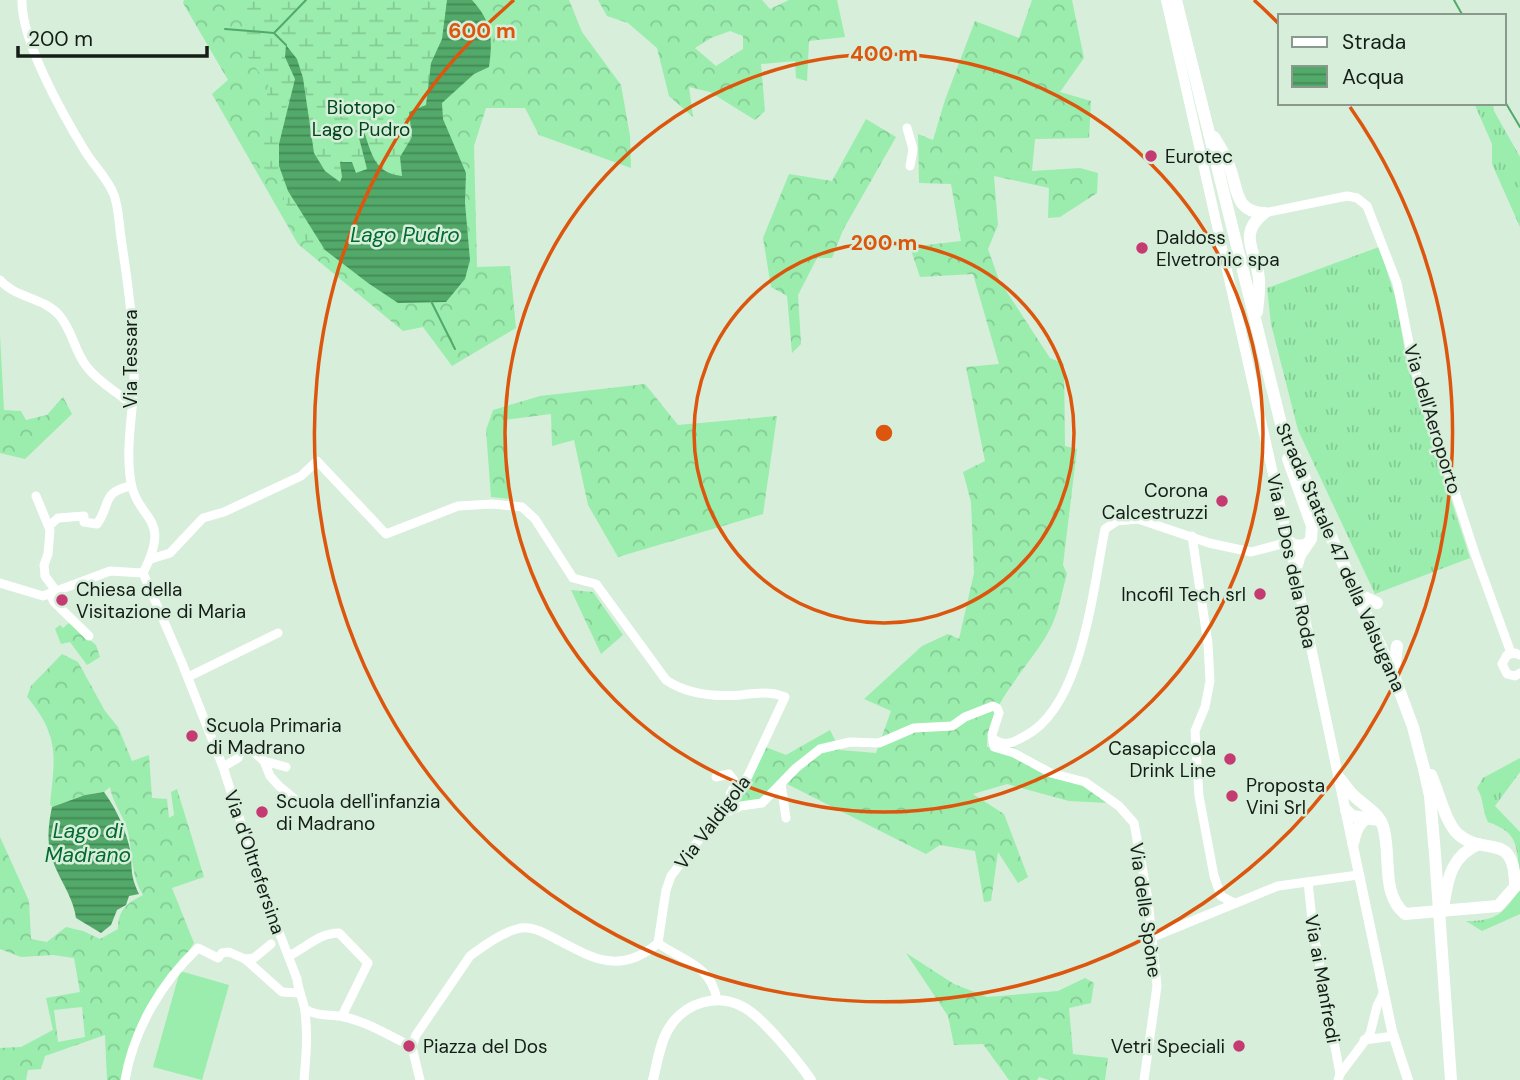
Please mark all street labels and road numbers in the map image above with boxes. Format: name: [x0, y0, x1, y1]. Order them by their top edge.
street label: Via Tessara: [118, 309, 143, 409]
street label: Via dell'Aeroporto: [1398, 341, 1467, 497]
street label: Strada Statale 47 della Valsugana: [1270, 419, 1411, 696]
street label: Via al Dos dela Roda: [1261, 472, 1322, 651]
street label: Via Valdigola: [669, 770, 756, 874]
street label: Via d'Oltrefersina: [218, 787, 291, 937]
street label: Via delle Spòne: [1124, 841, 1167, 979]
street label: Via ai Manfredi: [1299, 913, 1346, 1045]

